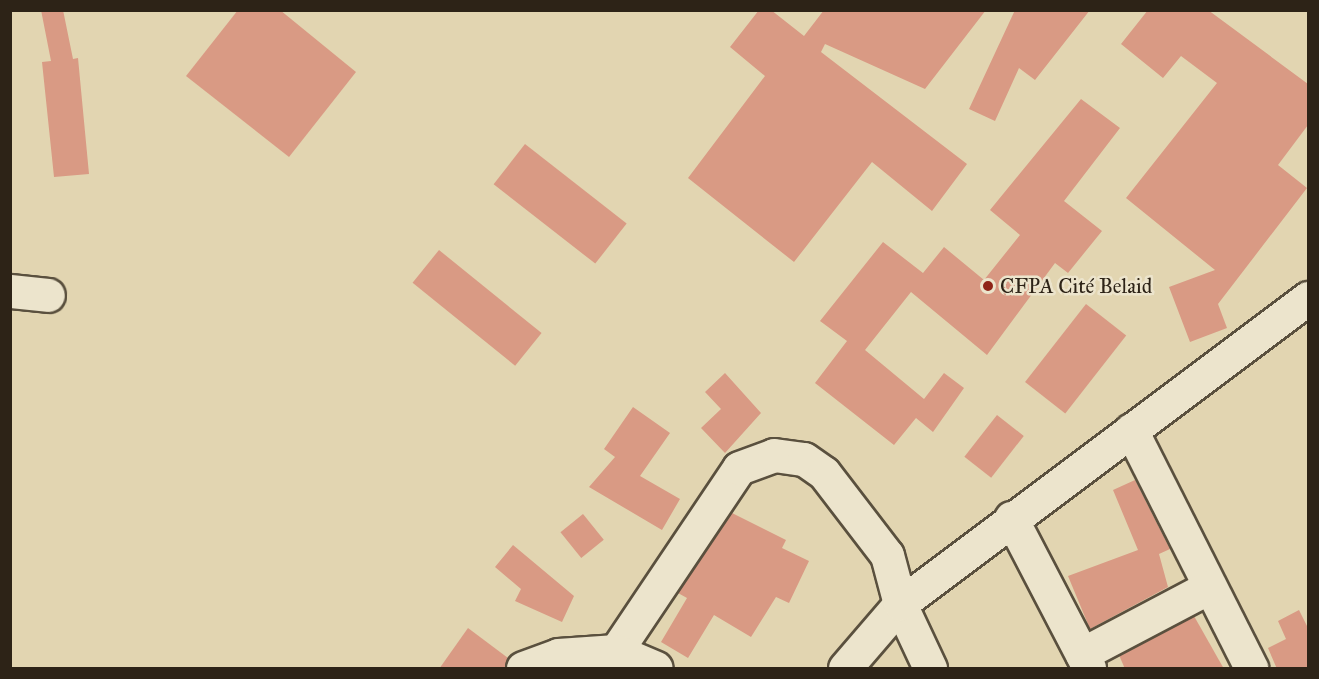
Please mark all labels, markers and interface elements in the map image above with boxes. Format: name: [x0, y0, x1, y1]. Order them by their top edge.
place label: CFPA Cité Belaid: [1000, 273, 1152, 299]
marker: CFPA Cité Belaid: [981, 279, 995, 293]

